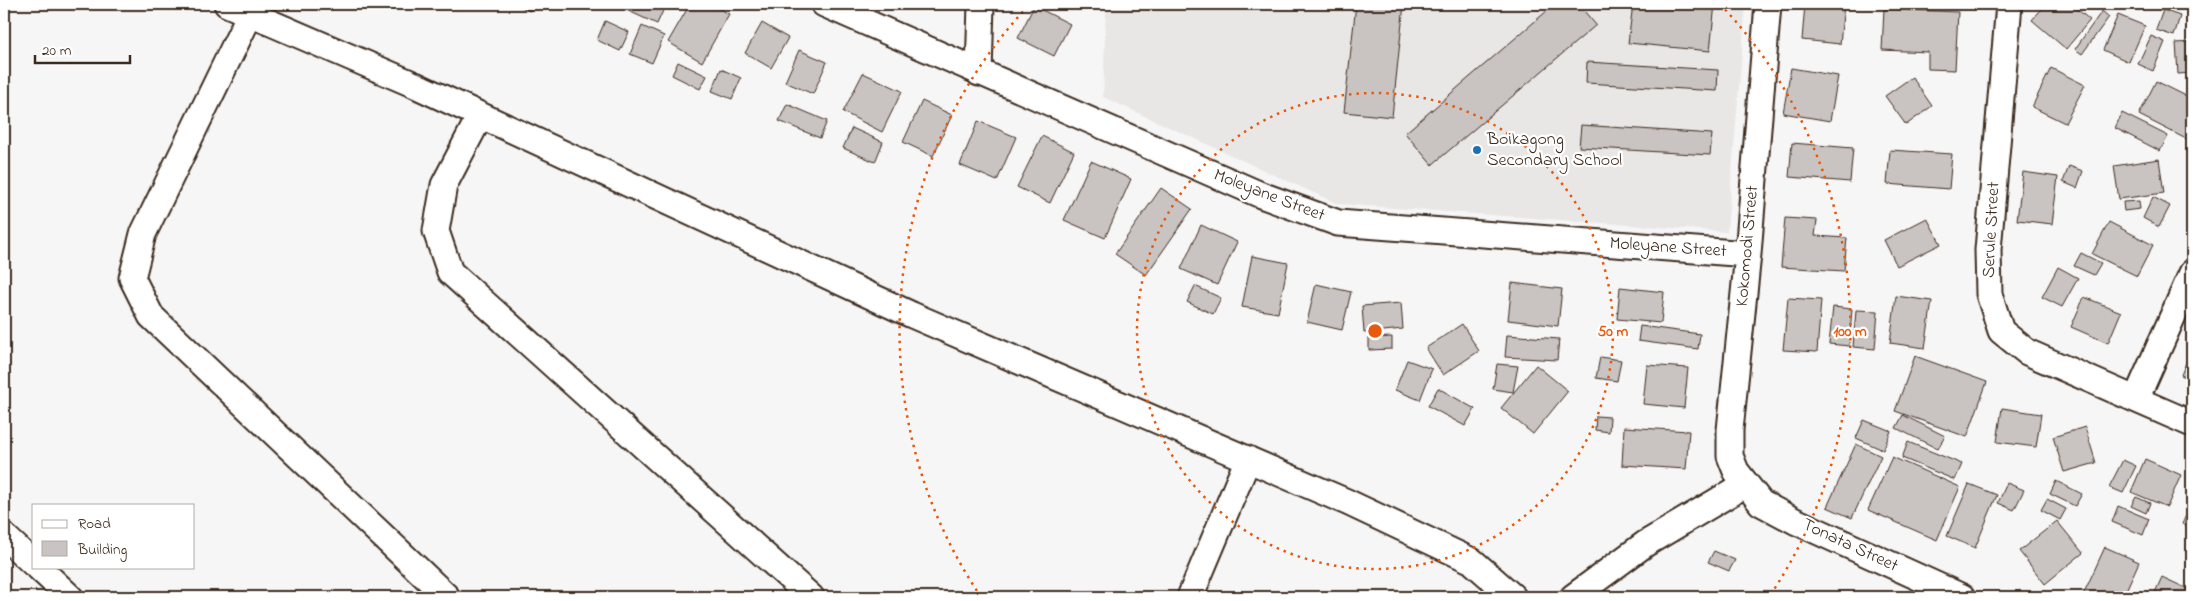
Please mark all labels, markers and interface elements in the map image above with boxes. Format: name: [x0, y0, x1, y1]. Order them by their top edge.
scale bar: [35, 32, 130, 64]
text: 20 m: [42, 40, 72, 62]
place label: Boikagong Secondary School: [1486, 127, 1622, 174]
marker: Boikagong Secondary School: [1471, 144, 1483, 156]
street label: Moleyane Street: [1210, 163, 1328, 229]
street label: Serule Street: [1976, 181, 2008, 279]
street label: Kokomodi Street: [1730, 184, 1766, 308]
street label: Moleyane Street: [1609, 231, 1727, 265]
text: 50 m: [1598, 321, 1629, 343]
text: 100 m: [1833, 321, 1867, 343]
centre of rings: [1366, 322, 1384, 340]
legend: [32, 504, 195, 568]
street label: Tonata Street: [1798, 512, 1902, 580]
text: Road: [78, 513, 111, 535]
text: Building: [77, 539, 127, 562]

